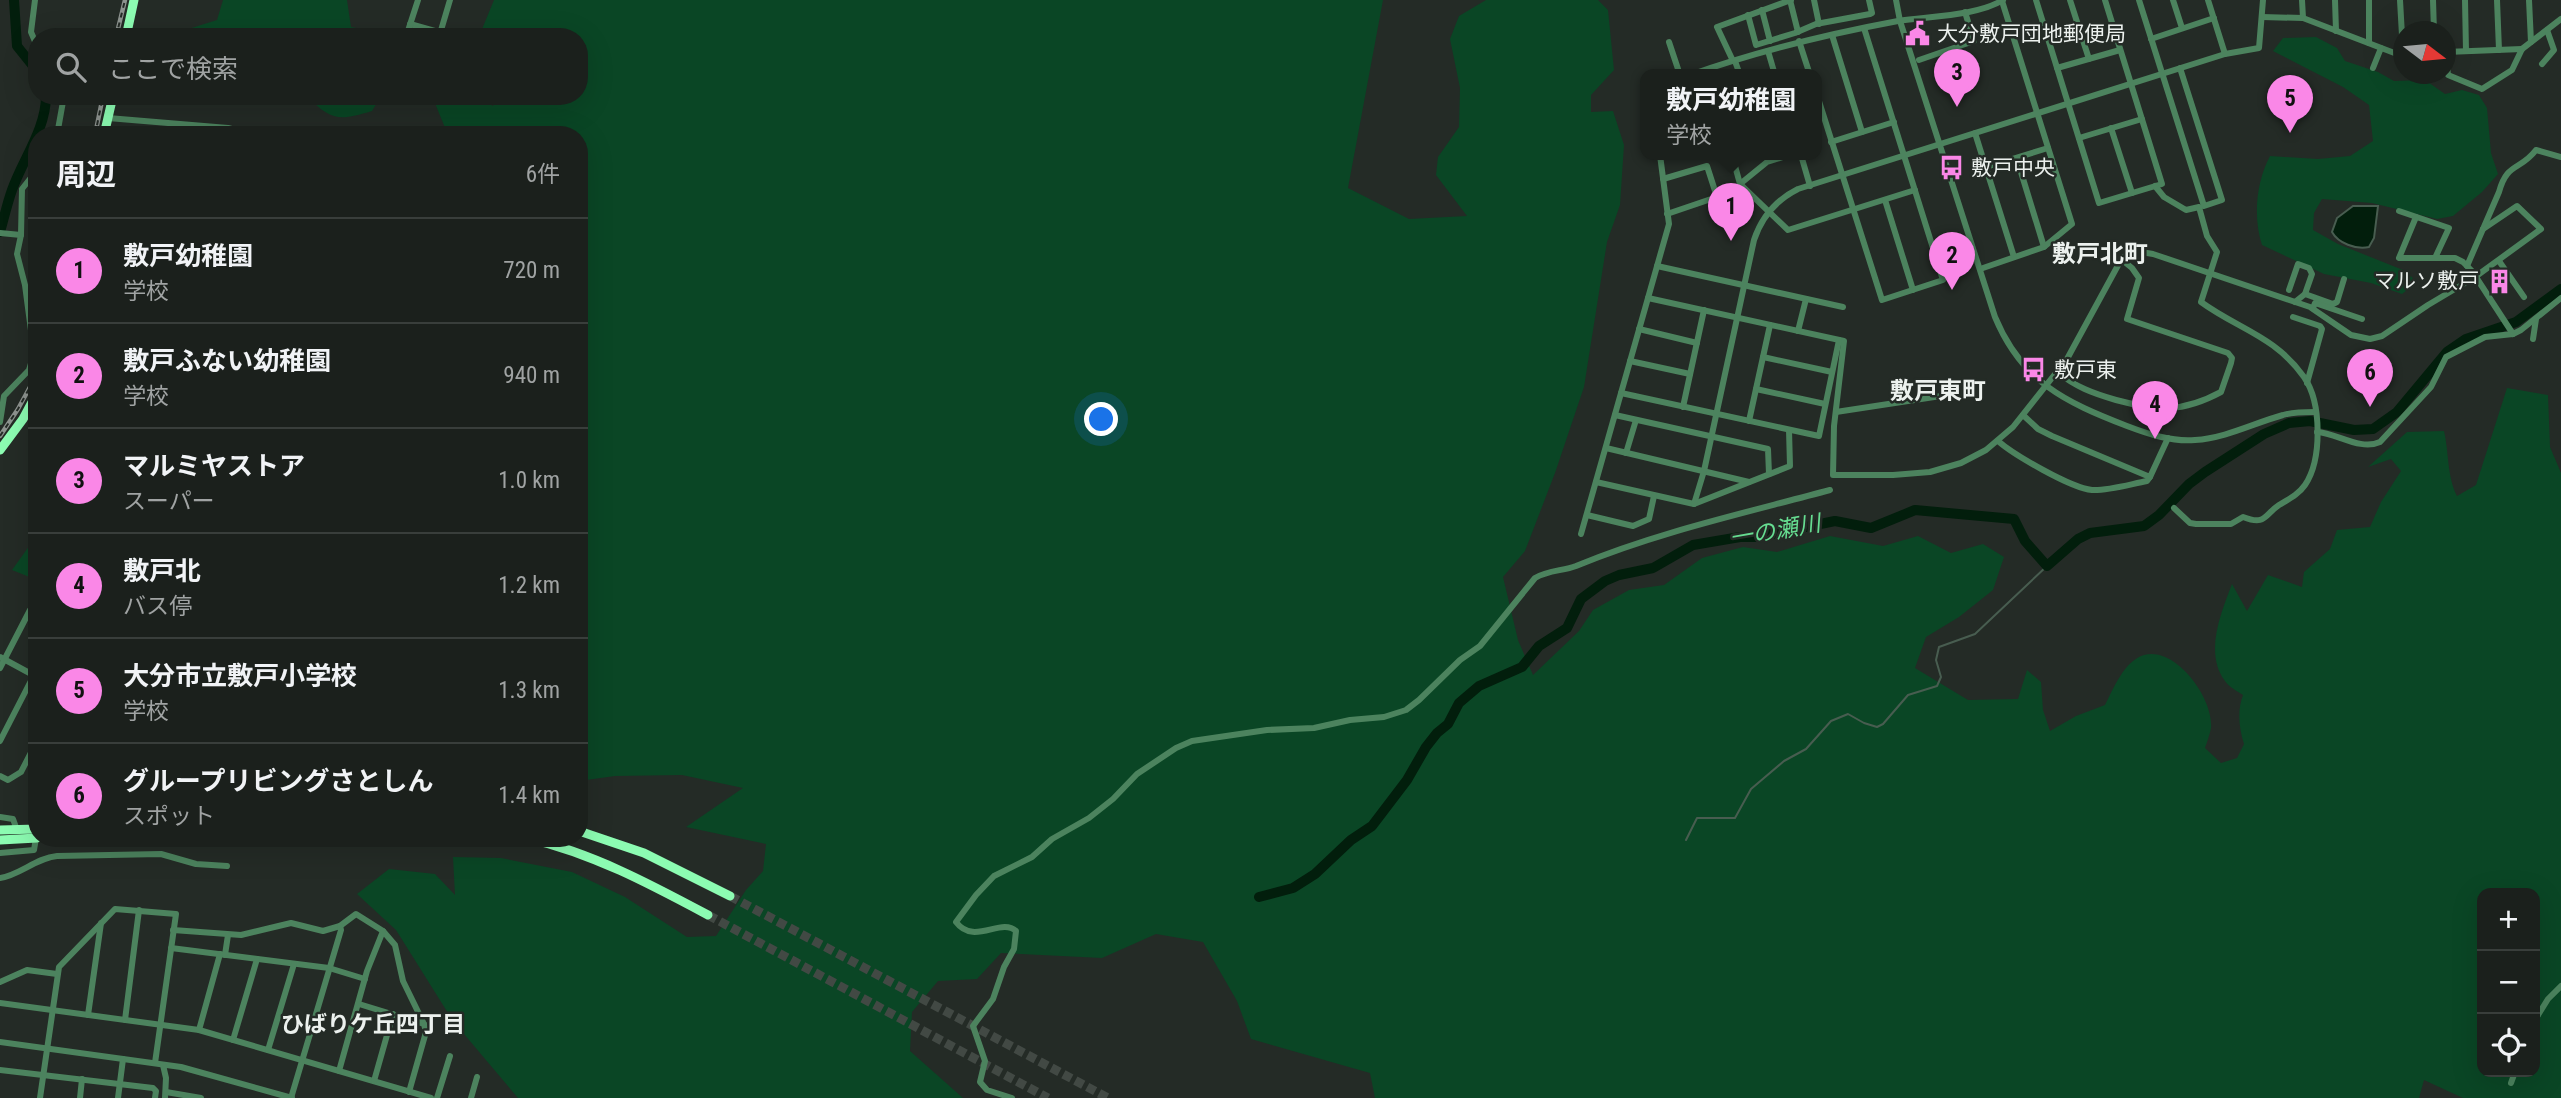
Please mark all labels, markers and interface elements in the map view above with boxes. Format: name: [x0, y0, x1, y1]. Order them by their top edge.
public building icon: 大分敷戸団地郵便局: [1903, 20, 1931, 48]
north arrow: [2393, 21, 2456, 84]
place label: 大分敷戸団地郵便局: [1937, 22, 2126, 46]
search box: [28, 28, 588, 105]
icon: search: [52, 48, 90, 86]
pin: 3: [1934, 49, 1980, 107]
text: ここで検索: [108, 54, 238, 84]
popup: [1640, 69, 1822, 160]
pin: 5: [2267, 75, 2313, 133]
text: 敷戸幼稚園: [1666, 85, 1796, 115]
text: 学校: [1666, 122, 1712, 149]
bus stop icon: 敷戸中央: [1937, 154, 1965, 182]
place label: 敷戸中央: [1971, 156, 2055, 180]
text: 周辺: [56, 157, 116, 192]
text: 6件: [526, 161, 560, 188]
pin: 1: [1708, 183, 1754, 241]
pin: 2: [1929, 232, 1975, 290]
district label: 敷戸北町: [2052, 240, 2148, 268]
text: 敷戸幼稚園: [123, 241, 253, 271]
text: 1: [73, 257, 85, 284]
text: 720 m: [503, 257, 560, 284]
building icon: マルソ敷戸: [2485, 267, 2513, 295]
place label: マルソ敷戸: [2374, 269, 2479, 293]
text: 学校: [123, 278, 169, 305]
text: 敷戸ふない幼稚園: [123, 346, 331, 376]
pin: 6: [2347, 349, 2393, 407]
bus stop icon: 敷戸東: [2020, 356, 2048, 384]
place label: 敷戸東: [2054, 358, 2117, 382]
text: 2: [73, 362, 85, 389]
text: 940 m: [503, 362, 560, 389]
district label: 敷戸東町: [1890, 377, 1986, 405]
pin: 4: [2132, 381, 2178, 439]
text: 学校: [123, 383, 169, 410]
your location: [1084, 402, 1118, 436]
text: マルミヤストア: [123, 451, 305, 481]
text: 3: [73, 467, 85, 494]
text: 1.0 km: [498, 467, 560, 494]
text: スーパー: [123, 488, 215, 515]
water label: 一の瀬川: [1727, 509, 1826, 552]
text: 敷戸北: [123, 556, 201, 586]
text: 4: [73, 572, 85, 599]
text: 1.2 km: [498, 572, 560, 599]
text: バス停: [123, 593, 192, 620]
text: 大分市立敷戸小学校: [123, 661, 357, 691]
text: 5: [73, 677, 85, 704]
text: 1.3 km: [498, 677, 560, 704]
text: 学校: [123, 698, 169, 725]
text: グループリビングさとしん: [123, 766, 433, 796]
text: 6: [73, 782, 85, 809]
text: 1.4 km: [498, 782, 560, 809]
text: スポット: [123, 803, 215, 830]
map controls: [2477, 888, 2540, 1077]
button: +: [2477, 888, 2540, 951]
button: −: [2477, 951, 2540, 1014]
district label: ひばりケ丘四丁目: [281, 1011, 465, 1038]
button: locate: [2477, 1014, 2540, 1077]

